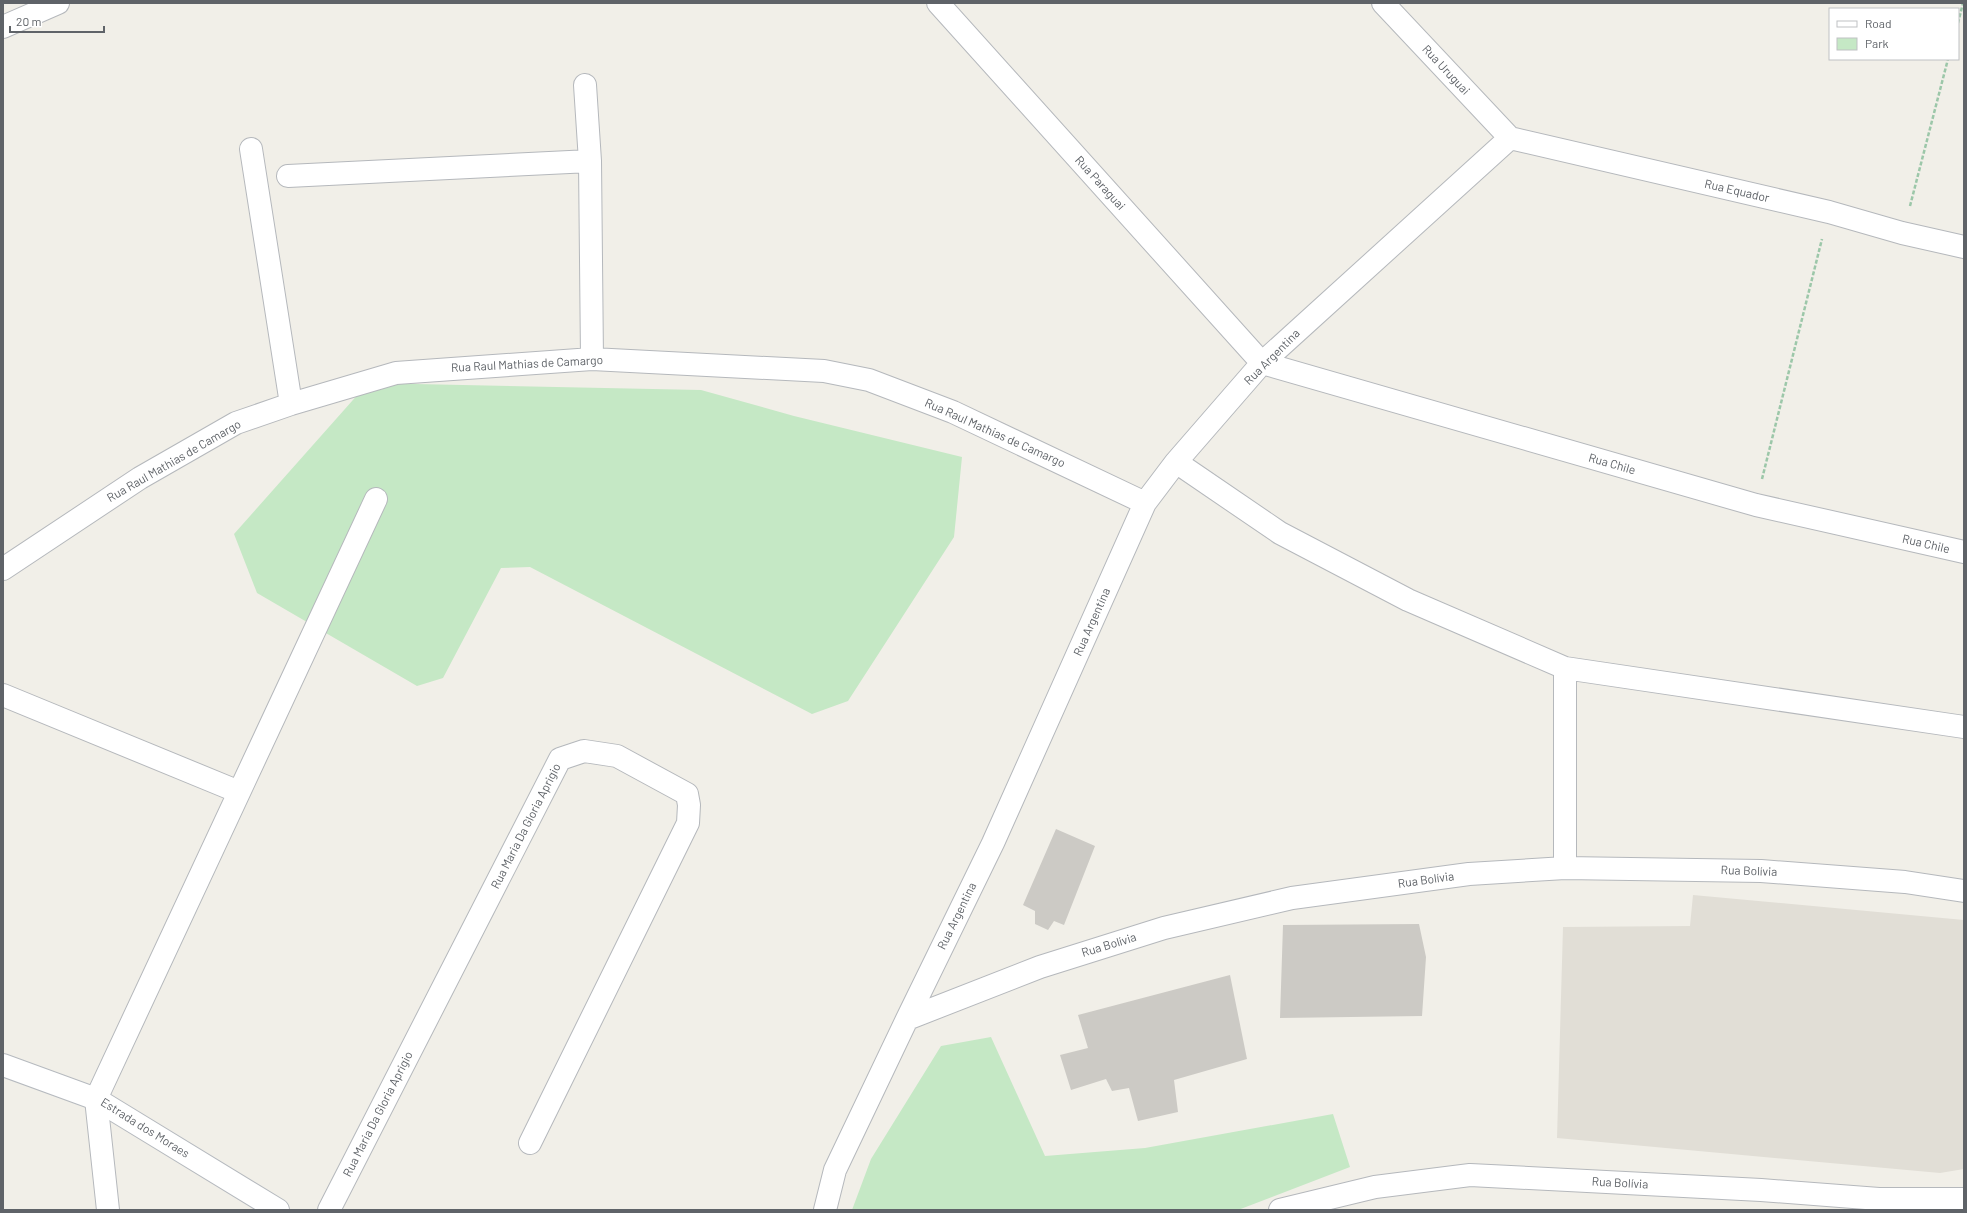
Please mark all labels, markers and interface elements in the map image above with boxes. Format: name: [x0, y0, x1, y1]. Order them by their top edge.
scale bar: [10, 8, 104, 34]
legend: [1829, 8, 1959, 60]
text: 20 m: [16, 14, 42, 28]
text: Road: [1865, 16, 1892, 30]
text: Park: [1865, 36, 1889, 50]
street label: Rua Uruguai: [1420, 42, 1473, 97]
street label: Rua Paraguai: [1073, 152, 1129, 212]
street label: Rua Equador: [1703, 176, 1772, 204]
street label: Rua Argentina: [1240, 325, 1302, 387]
street label: Rua Raul Mathias de Camargo: [451, 352, 603, 374]
street label: Rua Raul Mathias de Camargo: [923, 395, 1068, 469]
street label: Rua Raul Mathias de Camargo: [104, 416, 243, 504]
street label: Rua Chile: [1587, 450, 1637, 476]
street label: Rua Chile: [1901, 531, 1951, 555]
street label: Rua Argentina: [1070, 585, 1112, 658]
street label: Rua Maria Da Gloria Aprigio: [487, 761, 563, 891]
street label: Rua Bolívia: [1721, 862, 1778, 878]
street label: Rua Bolívia: [1397, 868, 1455, 890]
street label: Rua Argentina: [934, 880, 978, 951]
street label: Rua Bolívia: [1080, 929, 1138, 959]
street label: Rua Maria Da Gloria Aprigio: [339, 1049, 415, 1179]
street label: Estrada dos Moraes: [99, 1094, 193, 1160]
street label: Rua Bolívia: [1591, 1174, 1649, 1190]

